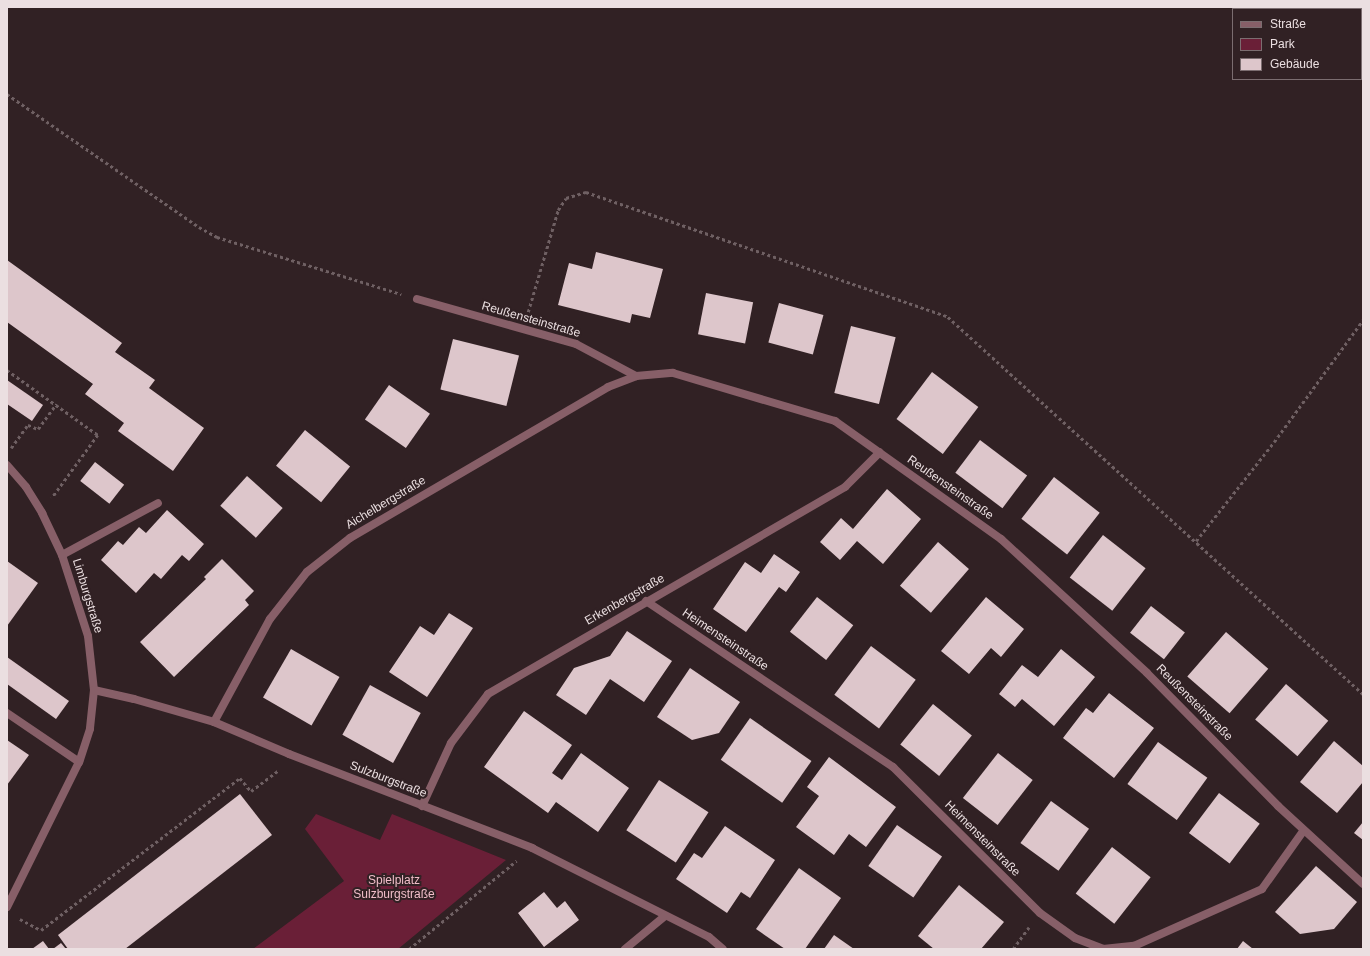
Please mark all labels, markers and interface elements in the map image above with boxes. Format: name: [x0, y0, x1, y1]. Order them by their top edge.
legend: [1232, 8, 1362, 80]
text: Straße: [1270, 17, 1306, 31]
text: Park: [1270, 37, 1295, 51]
text: Gebäude: [1270, 57, 1319, 71]
street label: Reußensteinstraße: [480, 299, 582, 341]
street label: Reußensteinstraße: [904, 453, 996, 523]
street label: Aichelbergstraße: [343, 473, 429, 533]
street label: Limburgstraße: [69, 557, 105, 635]
street label: Erkenbergstraße: [583, 571, 667, 629]
street label: Heimensteinstraße: [679, 606, 771, 674]
street label: Reußensteinstraße: [1153, 662, 1235, 744]
street label: Sulzburgstraße: [347, 759, 429, 801]
street label: Heimensteinstraße: [941, 798, 1023, 880]
park label: Spielplatz Sulzburgstraße: [353, 874, 435, 902]

